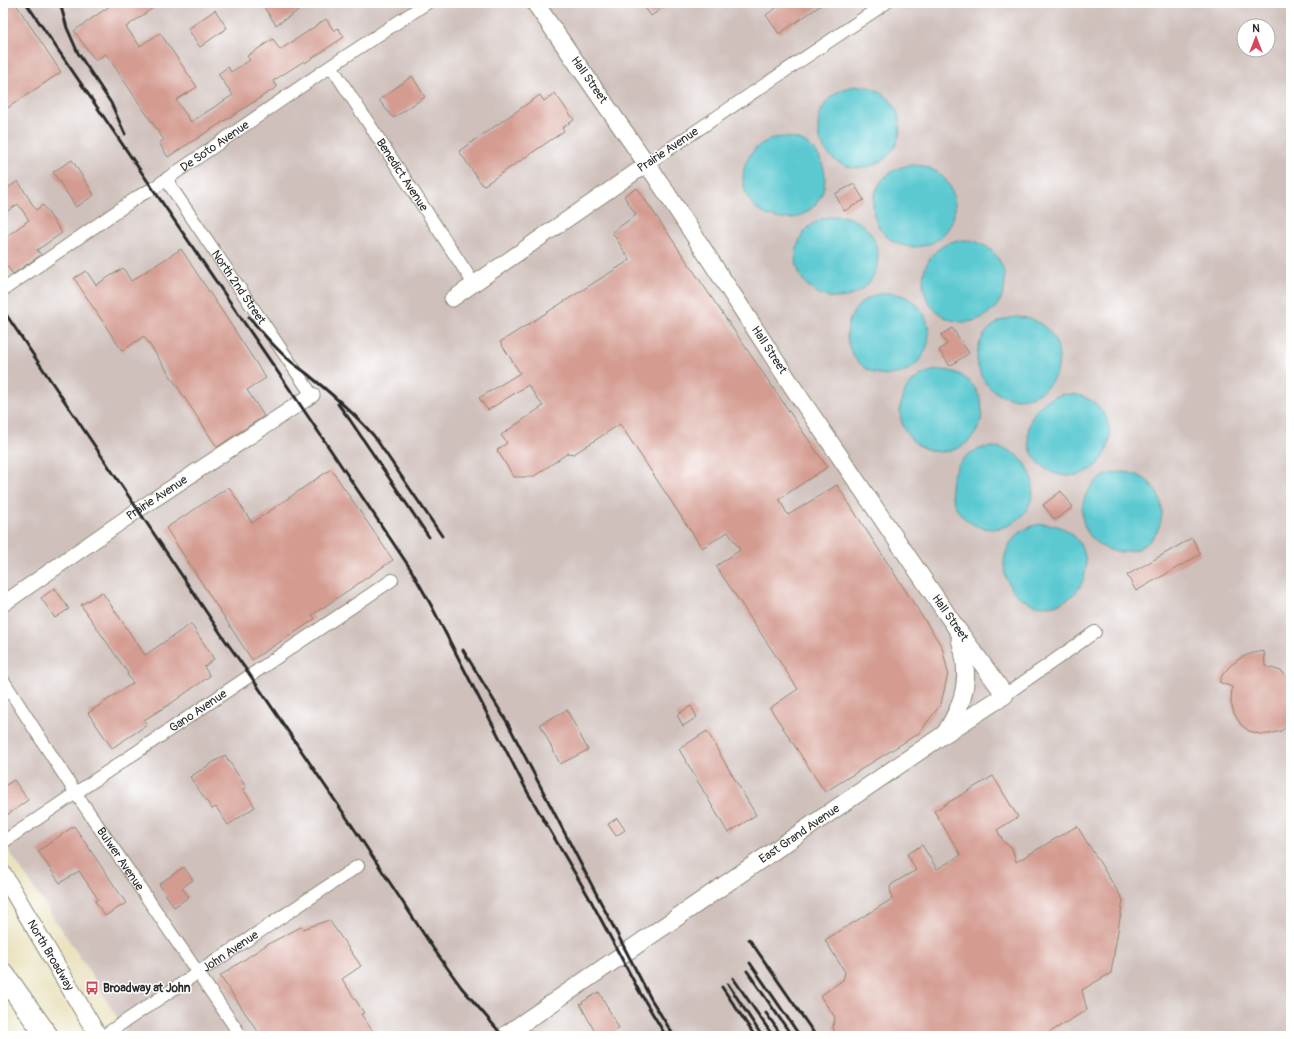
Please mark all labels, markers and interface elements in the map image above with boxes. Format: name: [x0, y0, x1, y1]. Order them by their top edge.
north arrow: [1236, 18, 1276, 58]
text: N: [1252, 22, 1260, 35]
street label: Hall Street: [567, 54, 611, 107]
street label: De Soto Avenue: [177, 117, 252, 175]
street label: Prairie Avenue: [635, 124, 701, 176]
street label: Benedict Avenue: [373, 136, 432, 214]
street label: North 2nd Street: [208, 247, 269, 327]
street label: Hall Street: [748, 323, 790, 377]
street label: Prairie Avenue: [123, 472, 190, 523]
street label: Hall Street: [928, 592, 972, 645]
street label: Gano Avenue: [166, 686, 230, 735]
street label: East Grand Avenue: [756, 801, 842, 866]
street label: Bulwer Avenue: [94, 824, 147, 894]
street label: North Broadway: [24, 917, 77, 993]
street label: John Avenue: [199, 927, 261, 975]
bus stop icon: Broadway at John: [84, 980, 100, 996]
place label: Broadway at John: [103, 981, 191, 996]

